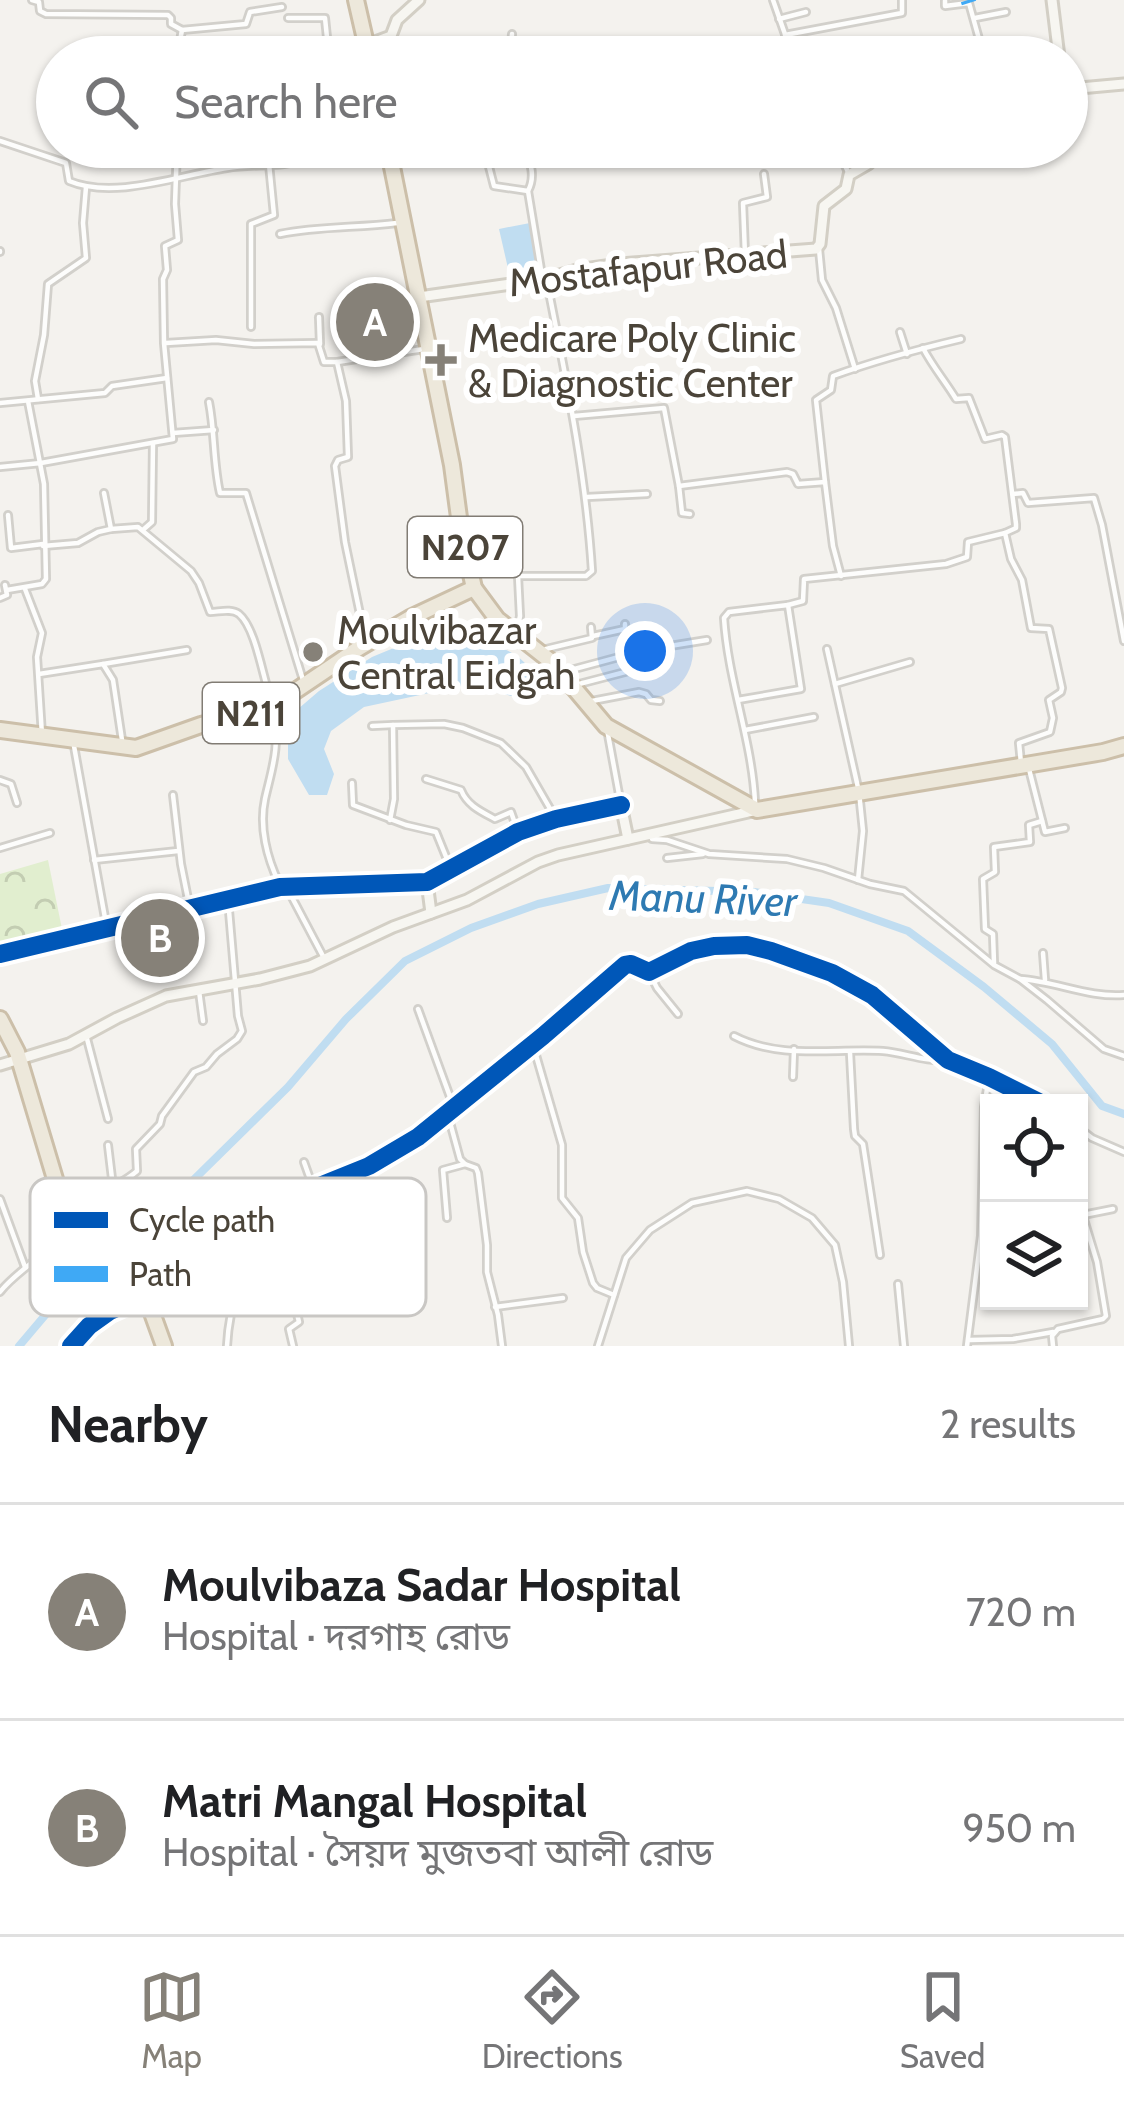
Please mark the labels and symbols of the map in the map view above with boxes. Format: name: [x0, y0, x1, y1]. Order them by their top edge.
street label: Mostafapur Road: [506, 230, 790, 306]
pin: A: [336, 277, 414, 367]
place label: Medicare Poly Clinic & Diagnostic Center: [468, 314, 796, 407]
marker: Medicare Poly Clinic & Diagnostic Center: [425, 344, 457, 376]
road number: N207: [408, 517, 522, 577]
place label: Moulvibazar Central Eidgah: [337, 606, 575, 699]
your location: [615, 621, 675, 681]
marker: Moulvibazar Central Eidgah: [300, 639, 326, 665]
road number: N211: [203, 683, 299, 743]
water label: Manu River: [607, 869, 800, 927]
pin: B: [121, 893, 199, 983]
legend: [30, 1178, 426, 1316]
text: Cycle path: [129, 1200, 275, 1240]
text: Path: [129, 1254, 192, 1294]

